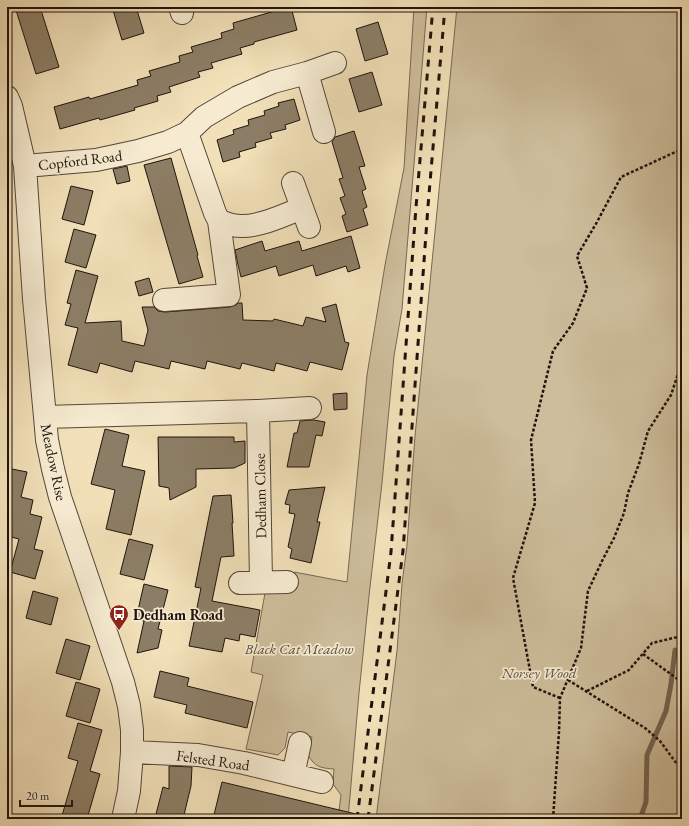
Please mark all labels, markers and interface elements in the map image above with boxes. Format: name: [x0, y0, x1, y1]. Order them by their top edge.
street label: Copford Road: [37, 145, 124, 175]
street label: Meadow Rise: [37, 422, 71, 502]
street label: Dedham Close: [250, 453, 270, 539]
bus stop icon: Dedham Road: [108, 603, 130, 631]
place label: Dedham Road: [133, 605, 224, 624]
park label: Black Cat Meadow: [244, 639, 354, 658]
park label: Norsey Wood: [501, 663, 577, 682]
street label: Felsted Road: [175, 745, 251, 775]
scale bar: [20, 782, 72, 808]
text: 20 m: [26, 788, 50, 804]

